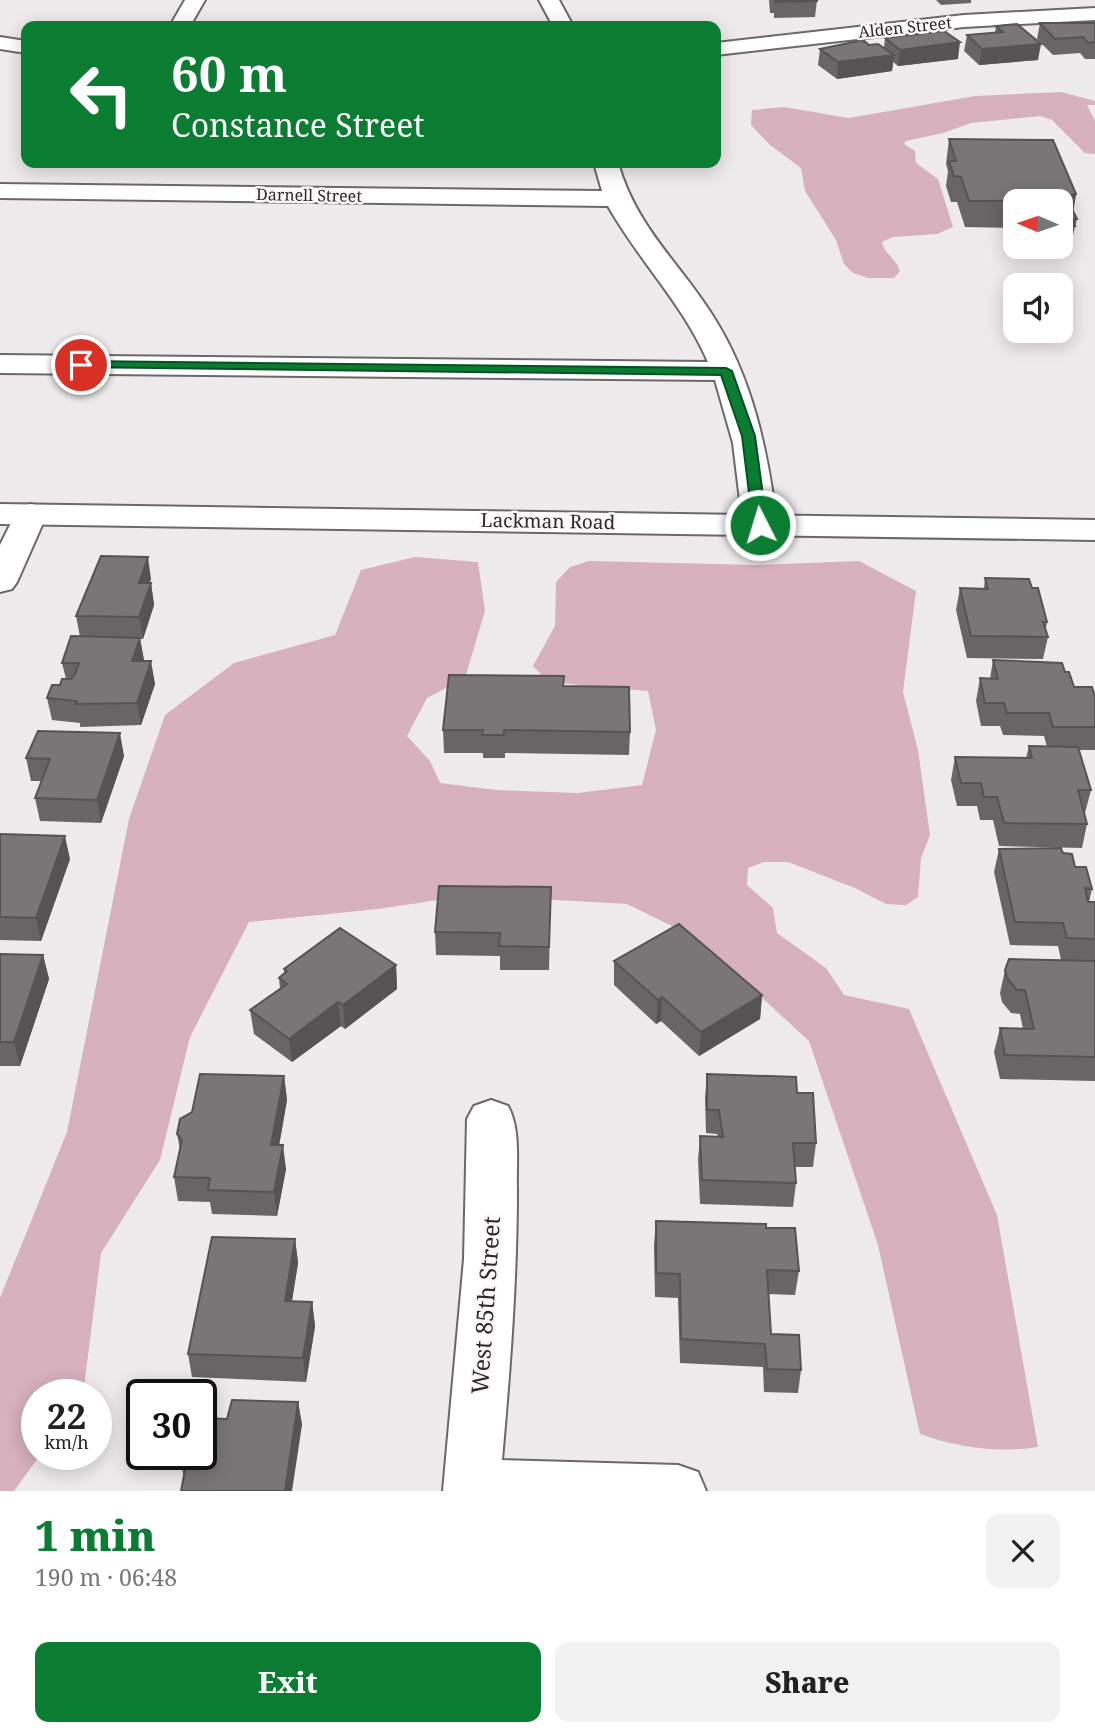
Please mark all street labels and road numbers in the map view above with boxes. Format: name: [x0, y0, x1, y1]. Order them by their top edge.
street label: Alden Street: [857, 11, 953, 43]
street label: Darnell Street: [256, 183, 362, 207]
street label: Lackman Road: [480, 507, 616, 535]
street label: West 85th Street: [463, 1215, 507, 1395]

